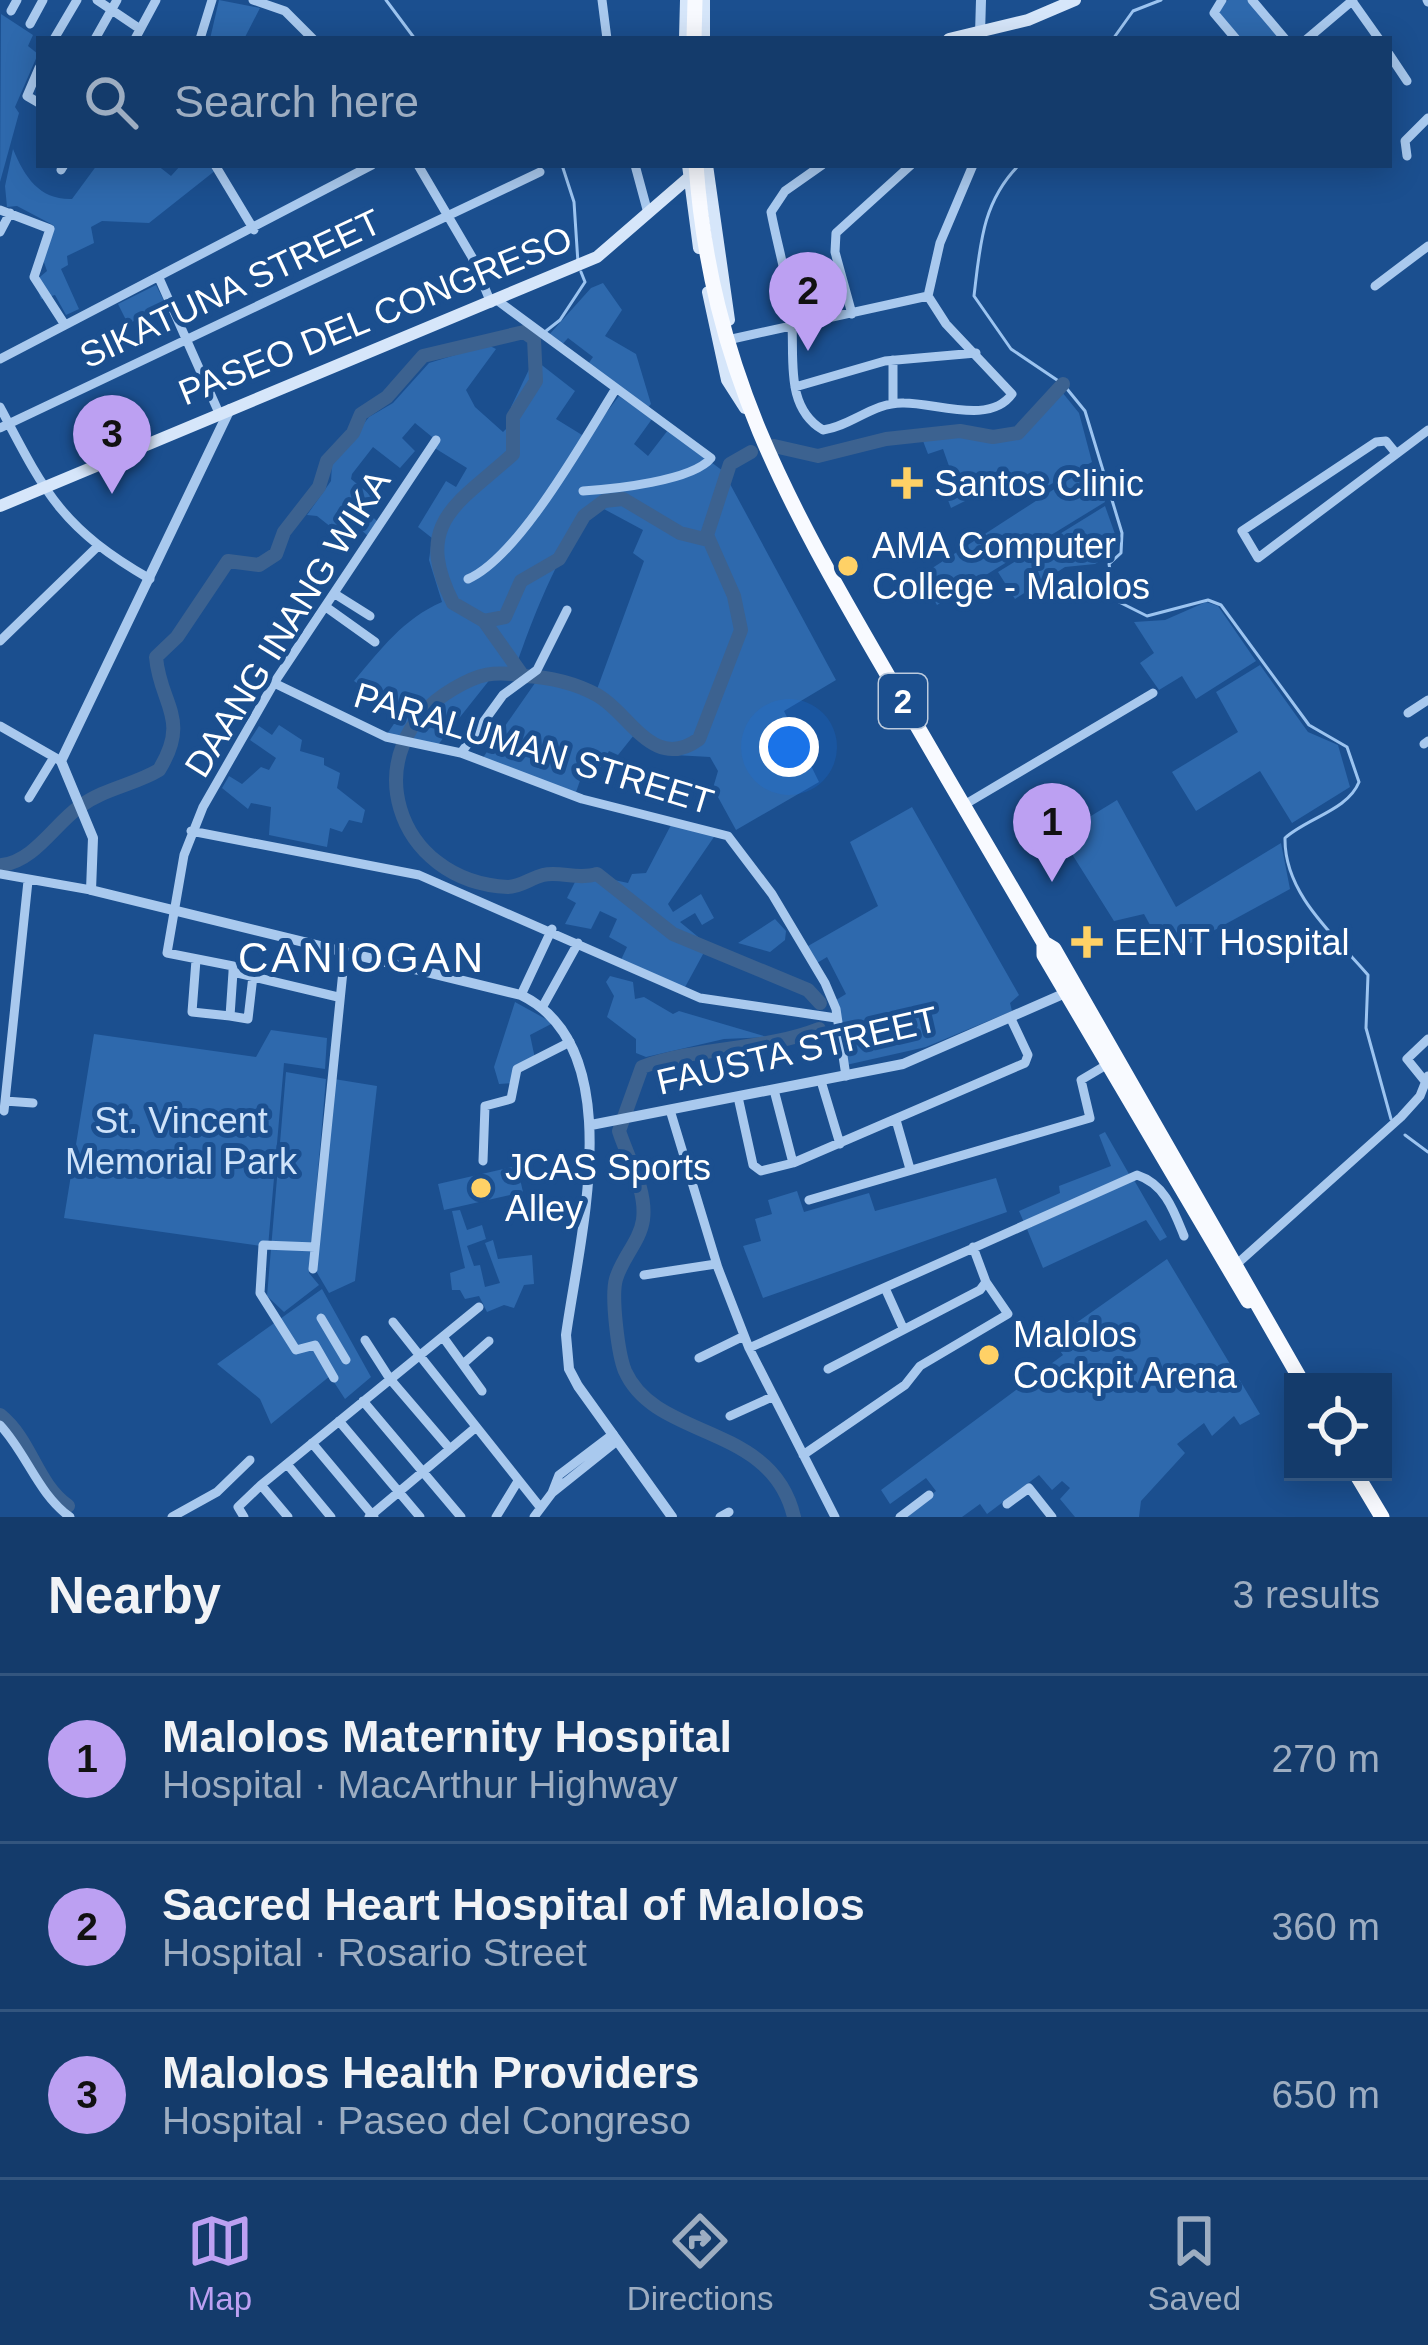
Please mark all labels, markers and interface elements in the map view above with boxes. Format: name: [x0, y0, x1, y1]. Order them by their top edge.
search box: [36, 36, 1392, 168]
icon: search: [78, 69, 144, 135]
text: Search here: [174, 76, 419, 127]
street label: SIKATUNA STREET: [73, 201, 387, 376]
street label: PASEO DEL CONGRESO: [173, 218, 578, 413]
pin: 2: [769, 252, 847, 351]
pin: 3: [73, 395, 151, 494]
street label: DAANG INANG WIKA: [176, 462, 399, 784]
place label: Santos Clinic: [934, 463, 1144, 504]
marker: Santos Clinic: [891, 467, 923, 499]
place label: AMA Computer College - Malolos: [872, 525, 1150, 607]
marker: AMA Computer College - Malolos: [835, 553, 861, 579]
street label: PARALUMAN STREET: [349, 674, 718, 823]
road number: 2: [879, 674, 927, 728]
your location: [759, 717, 819, 777]
pin: 1: [1013, 783, 1091, 882]
place label: EENT Hospital: [1114, 922, 1349, 963]
marker: EENT Hospital: [1071, 926, 1103, 958]
district label: CANIOGAN: [238, 934, 486, 981]
street label: FAUSTA STREET: [652, 998, 942, 1103]
park label: St. Vincent Memorial Park: [65, 1100, 298, 1182]
place label: JCAS Sports Alley: [505, 1147, 711, 1229]
marker: JCAS Sports Alley: [468, 1175, 494, 1201]
place label: Malolos Cockpit Arena: [1013, 1314, 1238, 1396]
marker: Malolos Cockpit Arena: [976, 1342, 1002, 1368]
map controls: [1284, 1373, 1392, 1481]
button: locate: [1284, 1373, 1392, 1481]
text: Nearby: [48, 1567, 221, 1624]
text: 3 results: [1233, 1573, 1380, 1616]
text: Malolos Maternity Hospital: [162, 1711, 732, 1762]
text: 1: [76, 1737, 98, 1780]
text: 270 m: [1272, 1737, 1380, 1780]
text: Hospital · MacArthur Highway: [162, 1763, 678, 1806]
text: Sacred Heart Hospital of Malolos: [162, 1879, 865, 1930]
text: 2: [76, 1905, 98, 1948]
text: 360 m: [1272, 1905, 1380, 1948]
text: Hospital · Rosario Street: [162, 1931, 587, 1974]
text: Malolos Health Providers: [162, 2047, 700, 2098]
text: 3: [76, 2073, 98, 2116]
text: 650 m: [1272, 2073, 1380, 2116]
text: Hospital · Paseo del Congreso: [162, 2099, 691, 2142]
tab: Map: [187, 2208, 253, 2318]
tab: Directions: [627, 2208, 774, 2318]
tab: Saved: [1147, 2208, 1241, 2318]

